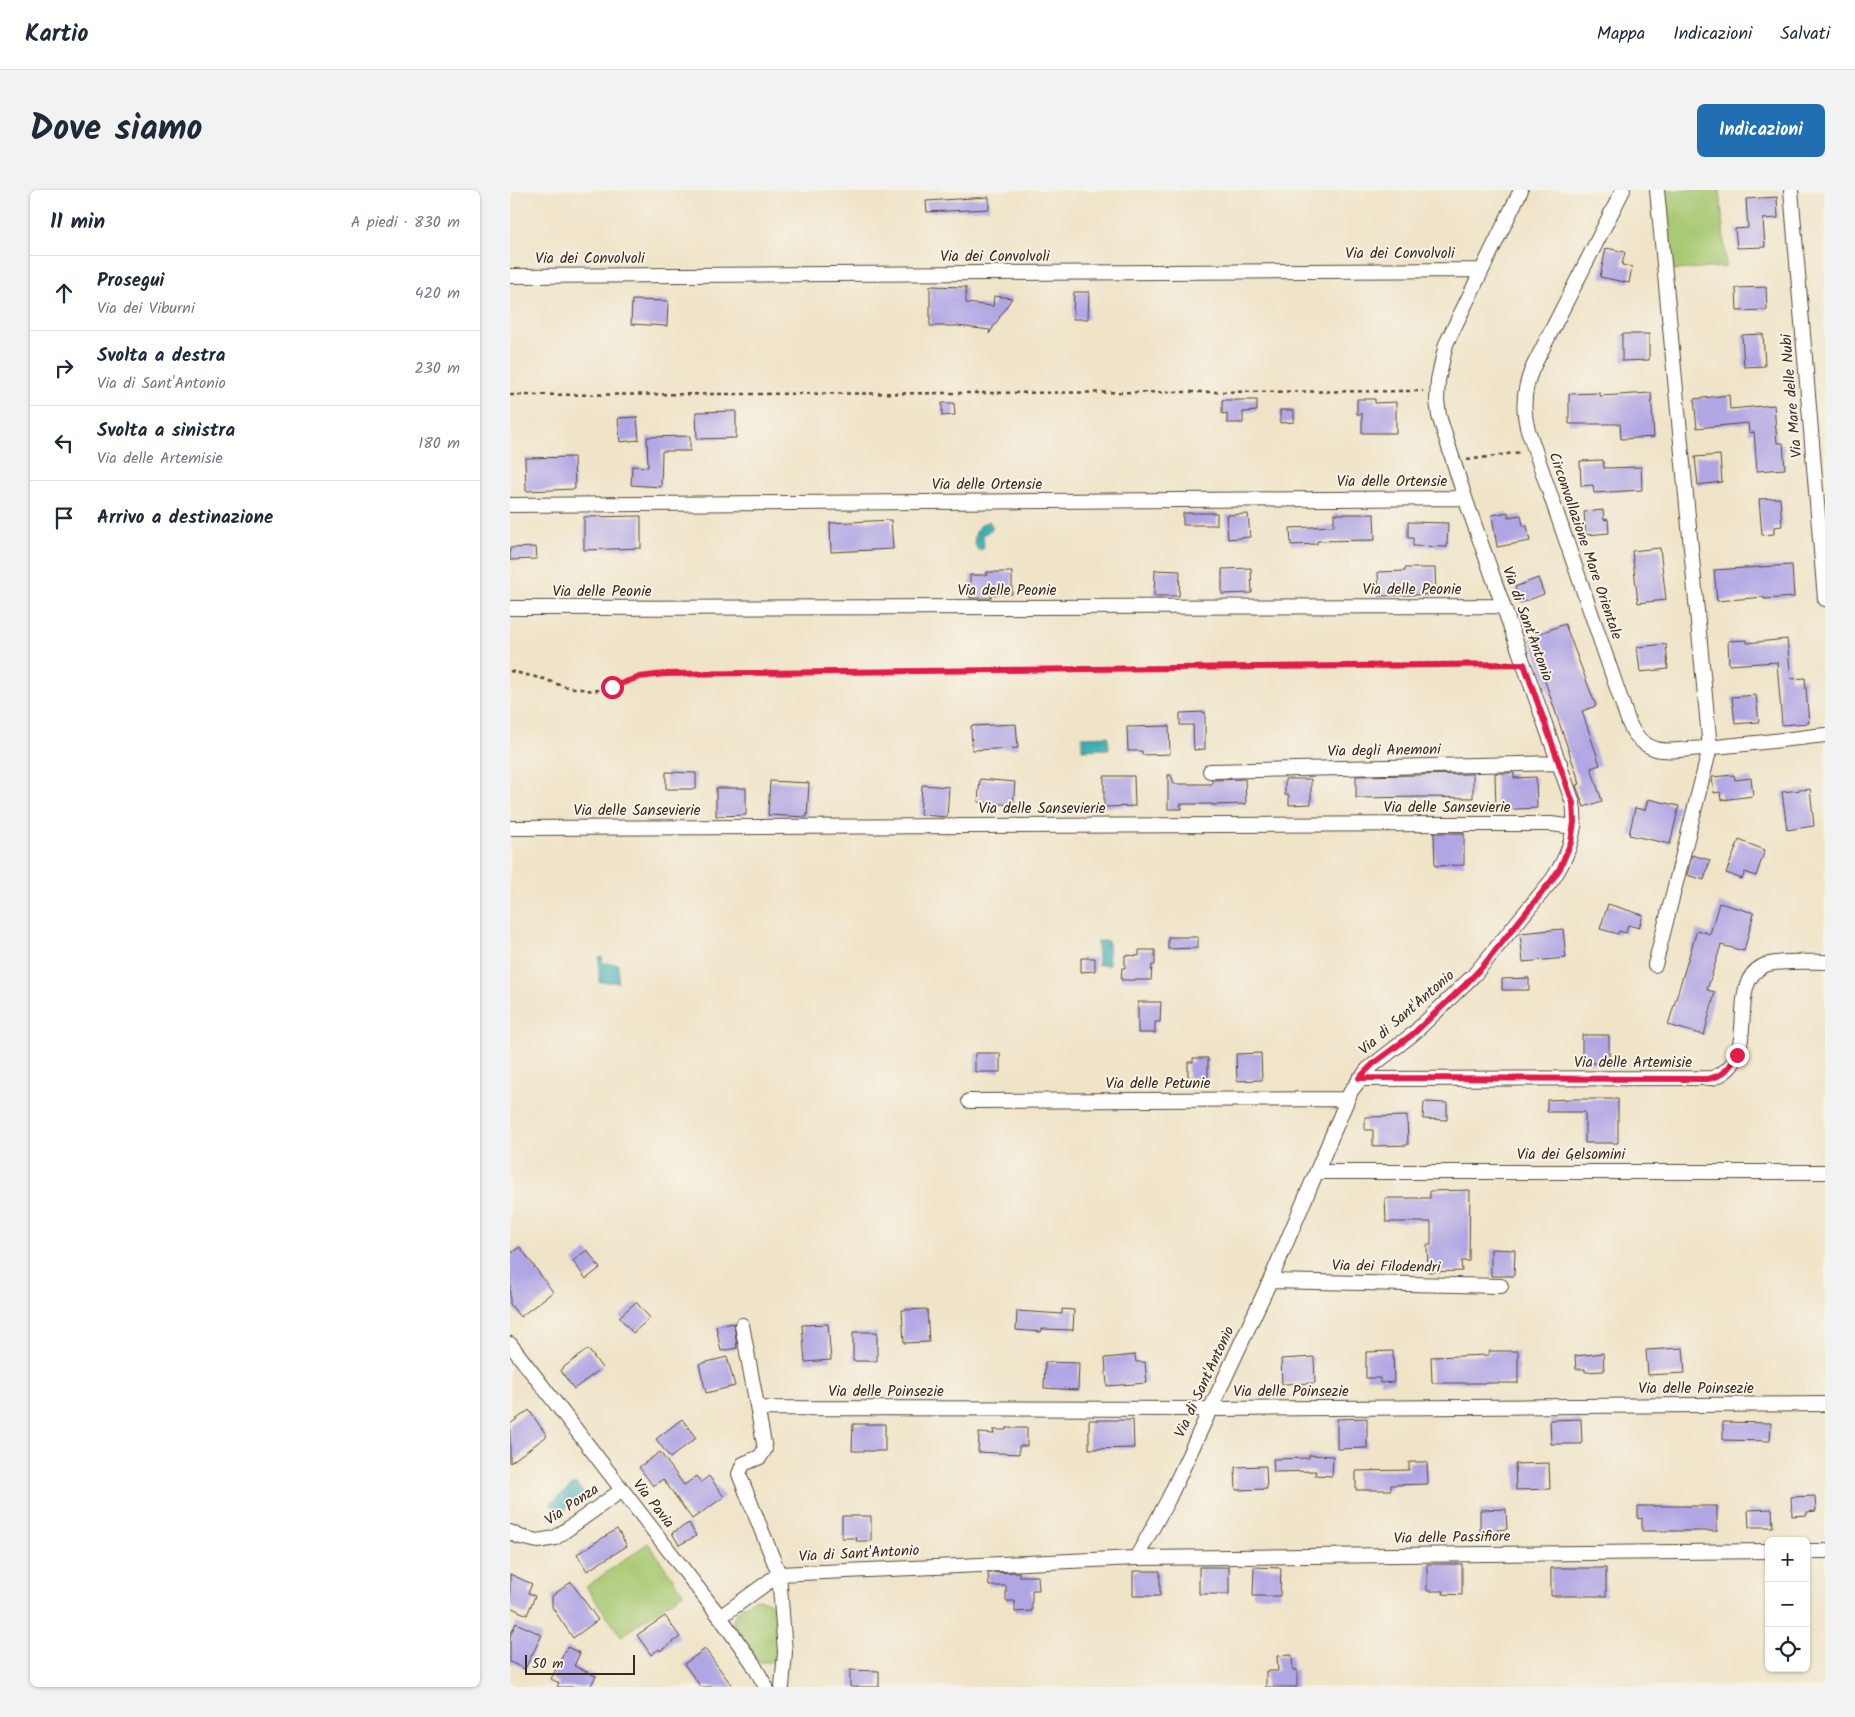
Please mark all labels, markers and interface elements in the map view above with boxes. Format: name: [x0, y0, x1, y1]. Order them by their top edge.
text: Kartio: [25, 15, 88, 54]
text: Mappa: [1597, 20, 1645, 49]
text: Indicazioni: [1673, 20, 1752, 49]
text: Salvati: [1780, 20, 1830, 49]
text: Dove siamo: [30, 102, 203, 158]
button: Indicazioni: [1697, 104, 1825, 157]
text: 11 min: [50, 206, 105, 239]
text: A piedi · 830 m: [351, 210, 460, 235]
street label: Via dei Convolvoli: [1345, 242, 1456, 266]
street label: Via dei Convolvoli: [940, 245, 1051, 269]
street label: Via dei Convolvoli: [535, 247, 646, 271]
text: Prosegui: [97, 266, 164, 296]
icon: ahead: [50, 279, 78, 307]
text: 420 m: [415, 281, 460, 306]
text: Via dei Viburni: [97, 296, 195, 321]
street label: Via Mare delle Nubi: [1775, 332, 1809, 459]
text: Svolta a destra: [97, 341, 225, 371]
icon: right: [50, 354, 78, 382]
text: 230 m: [414, 356, 460, 381]
text: Via di Sant'Antonio: [97, 371, 226, 396]
text: Svolta a sinistra: [97, 416, 235, 446]
icon: left: [50, 429, 78, 457]
text: 180 m: [418, 431, 460, 456]
text: Via delle Artemisie: [97, 446, 223, 471]
street label: Circonvallazione Mare Orientale: [1542, 449, 1628, 643]
street label: Via delle Ortensie: [1337, 470, 1447, 494]
street label: Via delle Ortensie: [932, 473, 1042, 497]
text: Arrivo a destinazione: [97, 503, 273, 533]
icon: arrive: [50, 504, 78, 532]
street label: Via di Sant'Antonio: [1495, 563, 1559, 685]
street label: Via delle Peonie: [1363, 578, 1462, 602]
street label: Via delle Peonie: [958, 579, 1057, 603]
street label: Via delle Peonie: [553, 580, 652, 604]
route start: [601, 676, 624, 699]
street label: Via degli Anemoni: [1327, 738, 1442, 764]
street label: Via delle Sansevierie: [1383, 796, 1511, 820]
street label: Via delle Sansevierie: [978, 797, 1106, 821]
street label: Via delle Sansevierie: [573, 799, 701, 823]
street label: Via di Sant'Antonio: [1354, 964, 1461, 1062]
route end: [1726, 1044, 1749, 1067]
street label: Via delle Artemisie: [1574, 1051, 1692, 1075]
street label: Via delle Petunie: [1105, 1072, 1211, 1096]
street label: Via dei Gelsomini: [1517, 1143, 1627, 1167]
street label: Via dei Filodendri: [1332, 1254, 1442, 1280]
street label: Via di Sant'Antonio: [1169, 1322, 1241, 1442]
street label: Via delle Poinsezie: [1638, 1377, 1754, 1401]
street label: Via delle Poinsezie: [828, 1380, 944, 1404]
street label: Via delle Poinsezie: [1233, 1380, 1349, 1404]
street label: Via Pavia: [626, 1474, 680, 1534]
street label: Via Ponza: [540, 1478, 604, 1532]
street label: Via delle Passifiore: [1393, 1525, 1511, 1551]
map controls: [1765, 1537, 1810, 1672]
button: +: [1765, 1537, 1810, 1582]
street label: Via di Sant'Antonio: [798, 1539, 920, 1569]
button: −: [1765, 1582, 1810, 1627]
button: locate: [1765, 1627, 1810, 1672]
scale bar: [525, 1652, 635, 1675]
text: 50 m: [532, 1653, 563, 1675]

